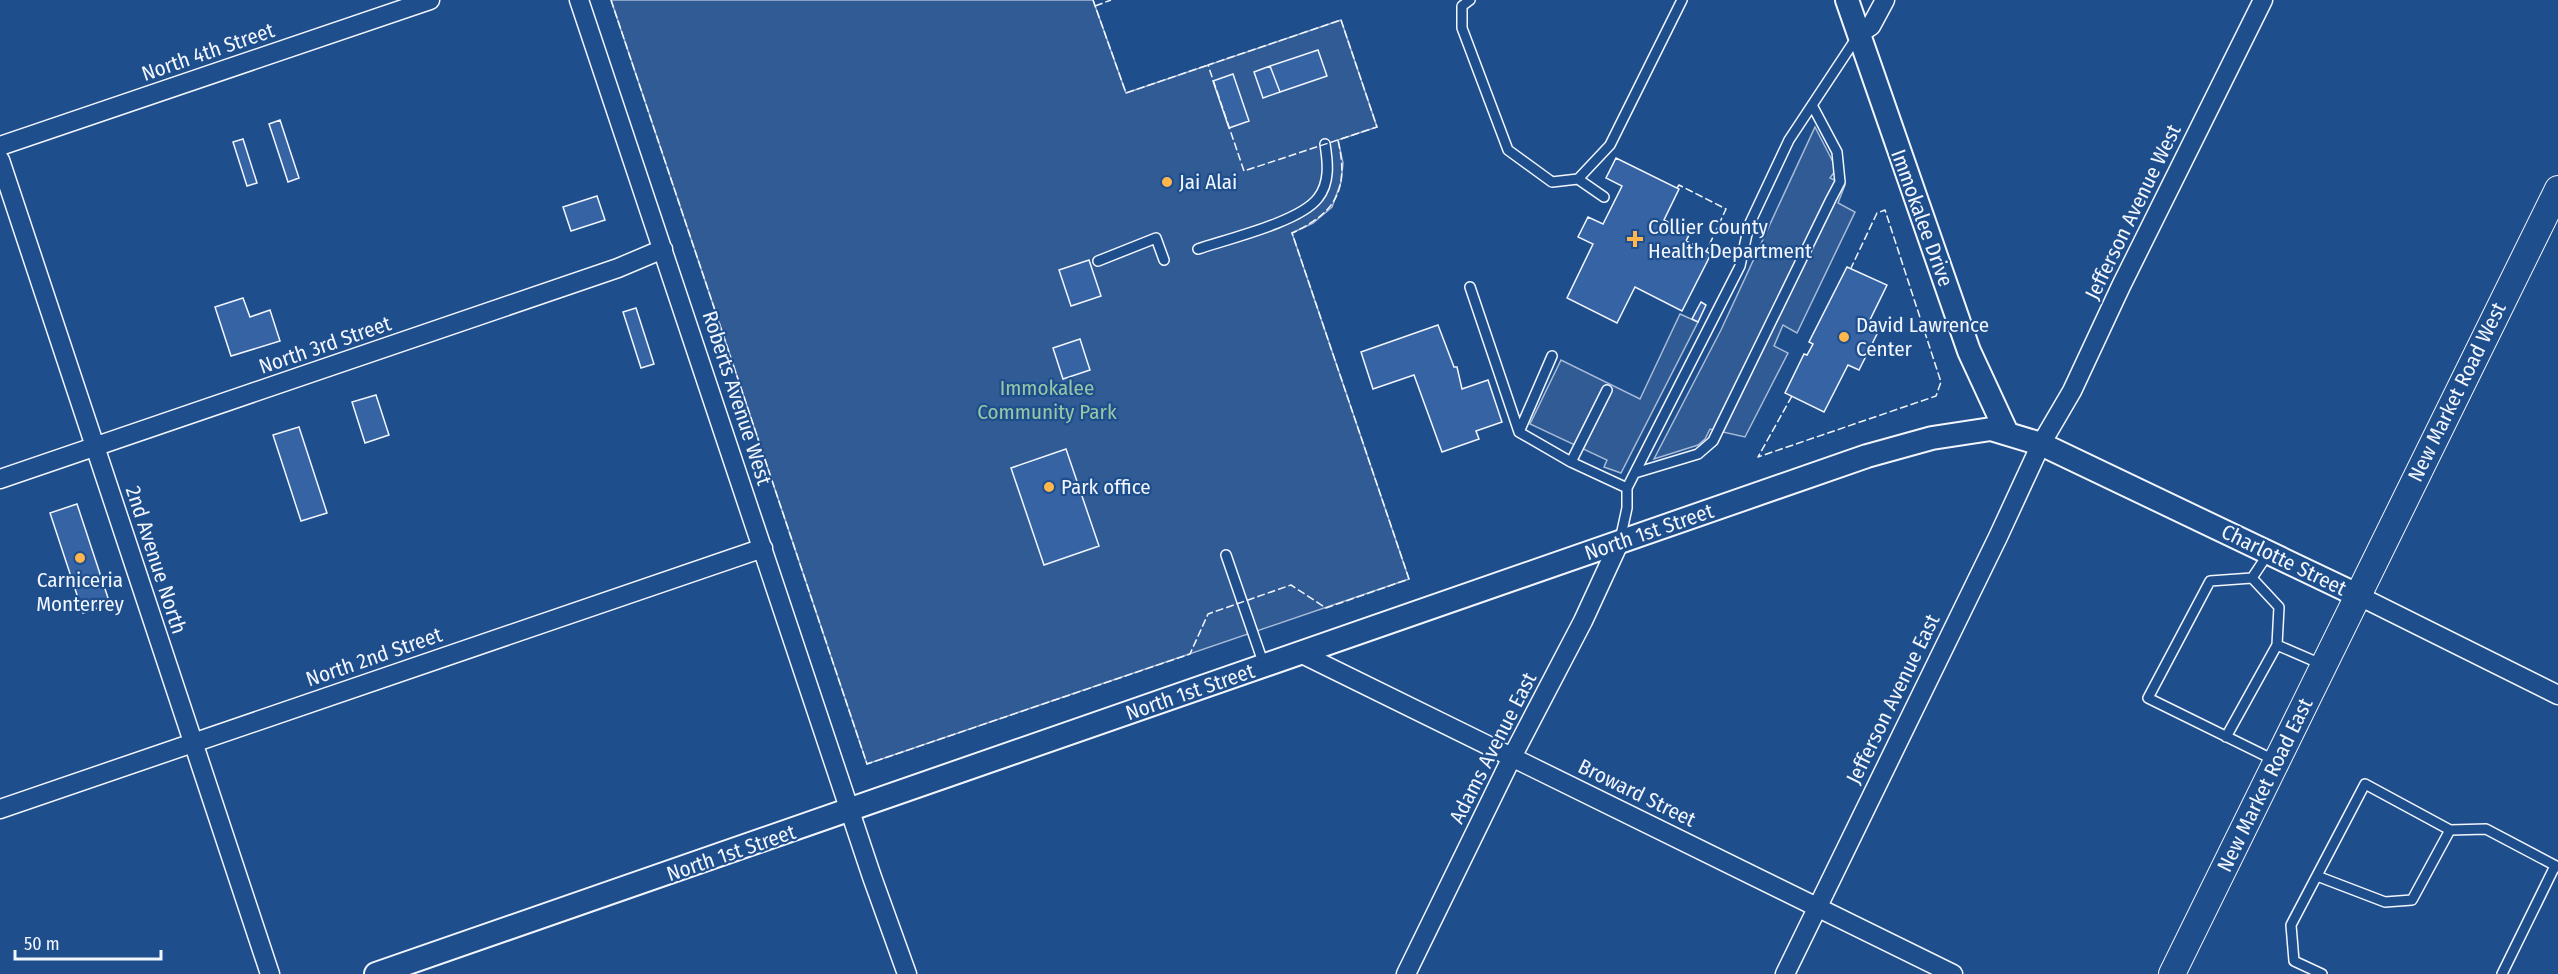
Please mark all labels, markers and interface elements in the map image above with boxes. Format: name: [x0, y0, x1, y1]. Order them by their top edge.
street label: North 4th Street: [138, 17, 278, 87]
street label: Jefferson Avenue West: [2079, 120, 2187, 304]
street label: Immokalee Drive: [1885, 146, 1959, 290]
place label: Jai Alai: [1179, 169, 1237, 195]
marker: Jai Alai: [1160, 175, 1174, 189]
place label: Collier County Health Department: [1648, 214, 1812, 264]
marker: Collier County Health Department: [1626, 230, 1644, 248]
street label: New Market Road West: [2402, 298, 2512, 486]
street label: Roberts Avenue West: [697, 308, 777, 488]
street label: North 3rd Street: [256, 310, 395, 380]
place label: David Lawrence Center: [1856, 312, 1989, 362]
marker: David Lawrence Center: [1837, 330, 1851, 344]
park label: Immokalee Community Park: [977, 375, 1117, 425]
place label: Park office: [1061, 474, 1151, 500]
marker: Park office: [1042, 480, 1056, 494]
street label: 2nd Avenue North: [120, 483, 192, 637]
street label: North 1st Street: [1581, 498, 1717, 566]
street label: Charlotte Street: [2217, 519, 2351, 602]
marker: Carniceria Monterrey: [73, 551, 87, 565]
place label: Carniceria Monterrey: [36, 567, 124, 617]
street label: Jefferson Avenue East: [1841, 610, 1945, 788]
street label: North 2nd Street: [303, 622, 446, 692]
street label: North 1st Street: [1122, 658, 1258, 726]
street label: Adams Avenue East: [1444, 668, 1542, 828]
street label: New Market Road East: [2212, 694, 2318, 876]
street label: Broward Street: [1574, 753, 1700, 833]
street label: North 1st Street: [663, 819, 799, 887]
scale bar: [15, 923, 160, 961]
text: 50 m: [24, 933, 60, 955]

